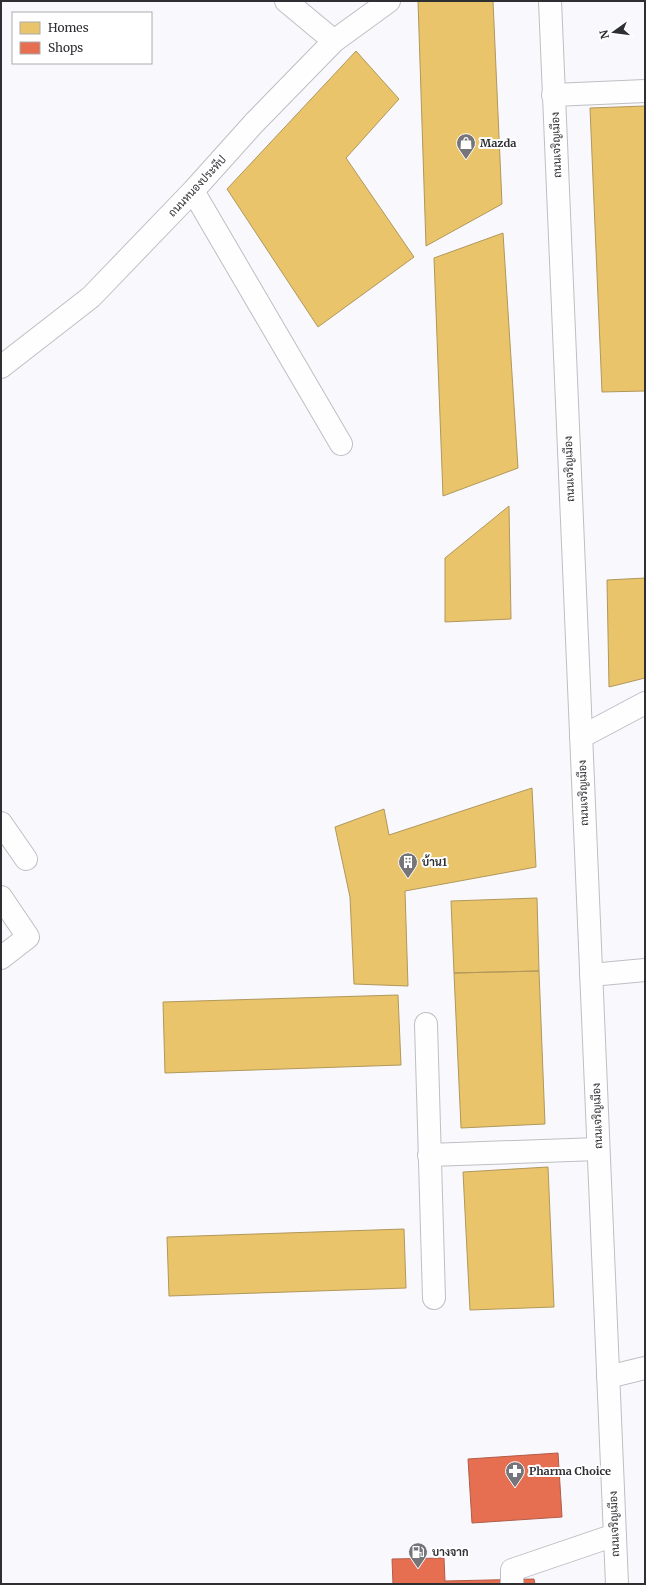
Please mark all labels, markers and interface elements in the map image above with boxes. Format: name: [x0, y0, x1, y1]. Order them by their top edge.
legend: [12, 12, 152, 64]
north arrow: [594, 12, 634, 52]
text: Homes: [48, 20, 89, 35]
text: N: [596, 28, 612, 40]
text: Shops: [48, 40, 83, 55]
street label: ถนนเจริญเมือง: [548, 112, 564, 178]
shop icon: Mazda: [455, 132, 477, 160]
place label: Mazda: [480, 136, 516, 150]
street label: ถนนหนองประทีป: [164, 152, 229, 220]
street label: ถนนเจริญเมือง: [561, 436, 577, 502]
street label: ถนนเจริญเมือง: [575, 760, 591, 826]
building icon: บ้าน1: [397, 851, 419, 879]
place label: บ้าน1: [422, 854, 447, 869]
street label: ถนนเจริญเมือง: [589, 1083, 605, 1149]
pharmacy icon: Pharma Choice: [504, 1460, 526, 1488]
place label: Pharma Choice: [529, 1464, 611, 1478]
street label: ถนนเจริญเมือง: [606, 1491, 622, 1557]
fuel station icon: บางจาก: [407, 1541, 429, 1569]
place label: บางจาก: [432, 1545, 469, 1559]

